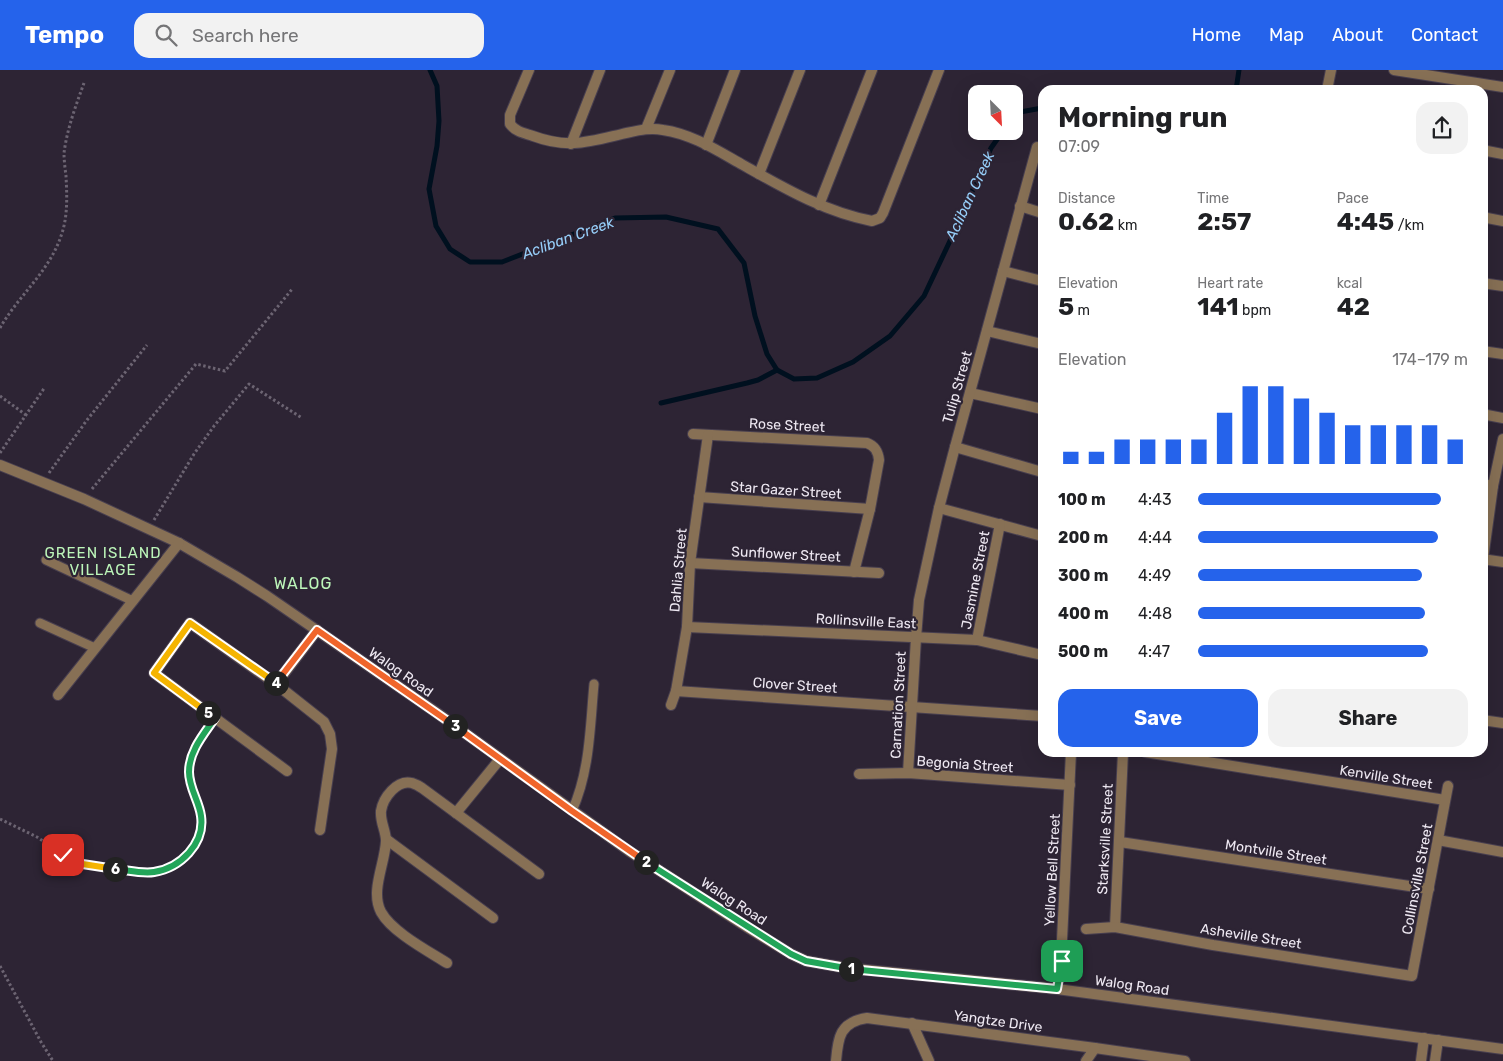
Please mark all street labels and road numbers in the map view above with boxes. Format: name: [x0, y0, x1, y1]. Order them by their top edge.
street label: Tulip Street: [939, 349, 976, 425]
street label: Rose Street: [749, 415, 826, 436]
street label: Star Gazer Street: [730, 478, 843, 503]
street label: Dahlia Street: [666, 527, 691, 613]
street label: Jasmine Street: [958, 529, 993, 631]
street label: Sunflower Street: [731, 543, 842, 566]
street label: Rollinsville East: [815, 610, 917, 633]
street label: Walog Road: [365, 644, 436, 701]
street label: Carnation Street: [887, 650, 910, 759]
street label: Clover Street: [752, 674, 838, 697]
street label: Begonia Street: [916, 753, 1015, 776]
street label: Kenville Street: [1338, 762, 1434, 793]
street label: Starksville Street: [1094, 783, 1117, 895]
street label: Yellow Bell Street: [1041, 813, 1064, 927]
street label: Collinsville Street: [1398, 822, 1437, 936]
street label: Montville Street: [1224, 836, 1328, 869]
street label: Walog Road: [698, 874, 770, 929]
street label: Asheville Street: [1199, 920, 1303, 953]
street label: Walog Road: [1094, 972, 1170, 999]
street label: Yangtze Drive: [952, 1007, 1044, 1036]

